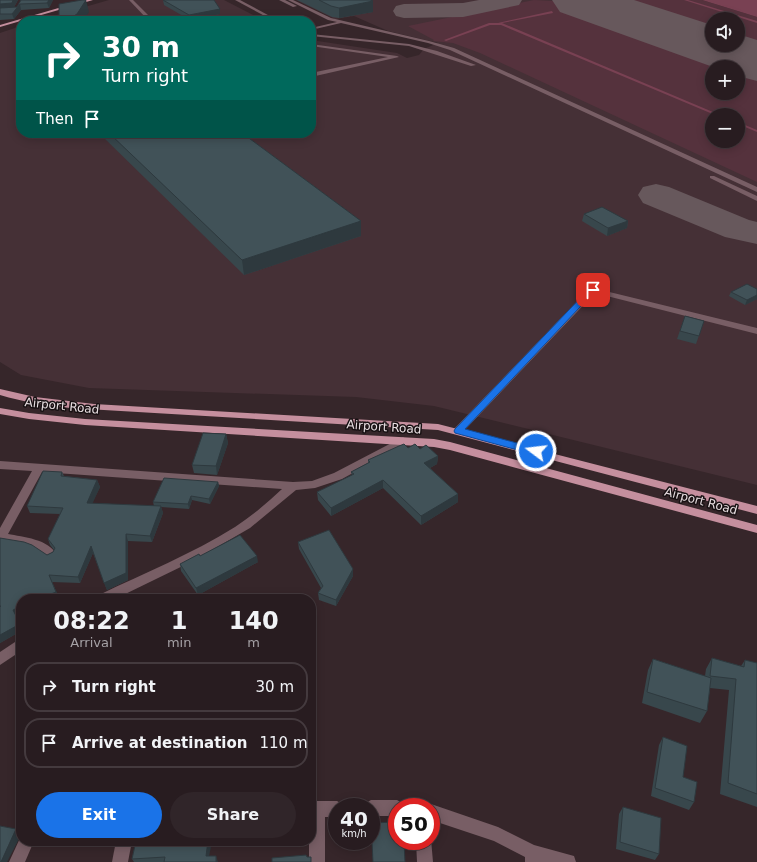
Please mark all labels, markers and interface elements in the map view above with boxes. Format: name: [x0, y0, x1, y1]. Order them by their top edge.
map controls: [705, 12, 745, 148]
button: sound: [705, 12, 745, 52]
text: 30 m: [102, 31, 180, 64]
icon: right: [36, 32, 88, 84]
button: +: [705, 60, 745, 100]
text: Turn right: [102, 65, 188, 86]
icon: arrive: [81, 108, 103, 130]
button: −: [705, 108, 745, 148]
text: Then: [36, 110, 73, 128]
pin: [576, 273, 610, 307]
icon: arrive: [582, 279, 604, 301]
street label: Airport Road: [24, 395, 100, 417]
street label: Airport Road: [346, 417, 422, 437]
position arrow: [515, 430, 557, 472]
street label: Airport Road: [663, 485, 739, 517]
text: 08:22: [53, 607, 130, 635]
text: 1: [171, 607, 187, 635]
text: 140: [229, 607, 279, 635]
text: Arrival: [70, 635, 113, 650]
text: min: [167, 635, 191, 650]
text: m: [247, 635, 260, 650]
icon: right: [38, 676, 60, 698]
text: Turn right: [72, 678, 156, 696]
text: 30 m: [256, 678, 294, 696]
icon: arrive: [38, 732, 60, 754]
text: Arrive at destination: [72, 734, 247, 752]
text: 110 m: [259, 734, 308, 752]
button: Exit: [36, 792, 162, 838]
button: Share: [170, 792, 296, 838]
speed limit sign: 50: [388, 798, 440, 850]
text: 40: [340, 807, 368, 831]
text: km/h: [341, 828, 367, 839]

